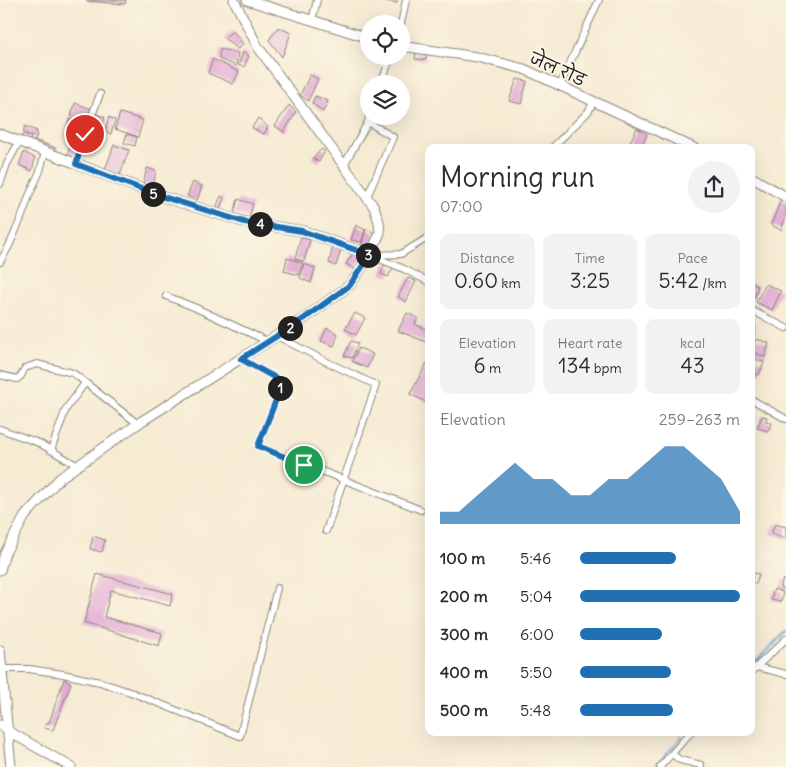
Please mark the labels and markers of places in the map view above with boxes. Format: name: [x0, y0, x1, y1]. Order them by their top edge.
pin: [64, 113, 106, 155]
pin: 5: [140, 182, 166, 206]
pin: 4: [248, 212, 272, 236]
pin: 3: [356, 242, 380, 268]
pin: 2: [278, 316, 302, 340]
pin: 1: [268, 376, 292, 400]
pin: [283, 444, 325, 486]

